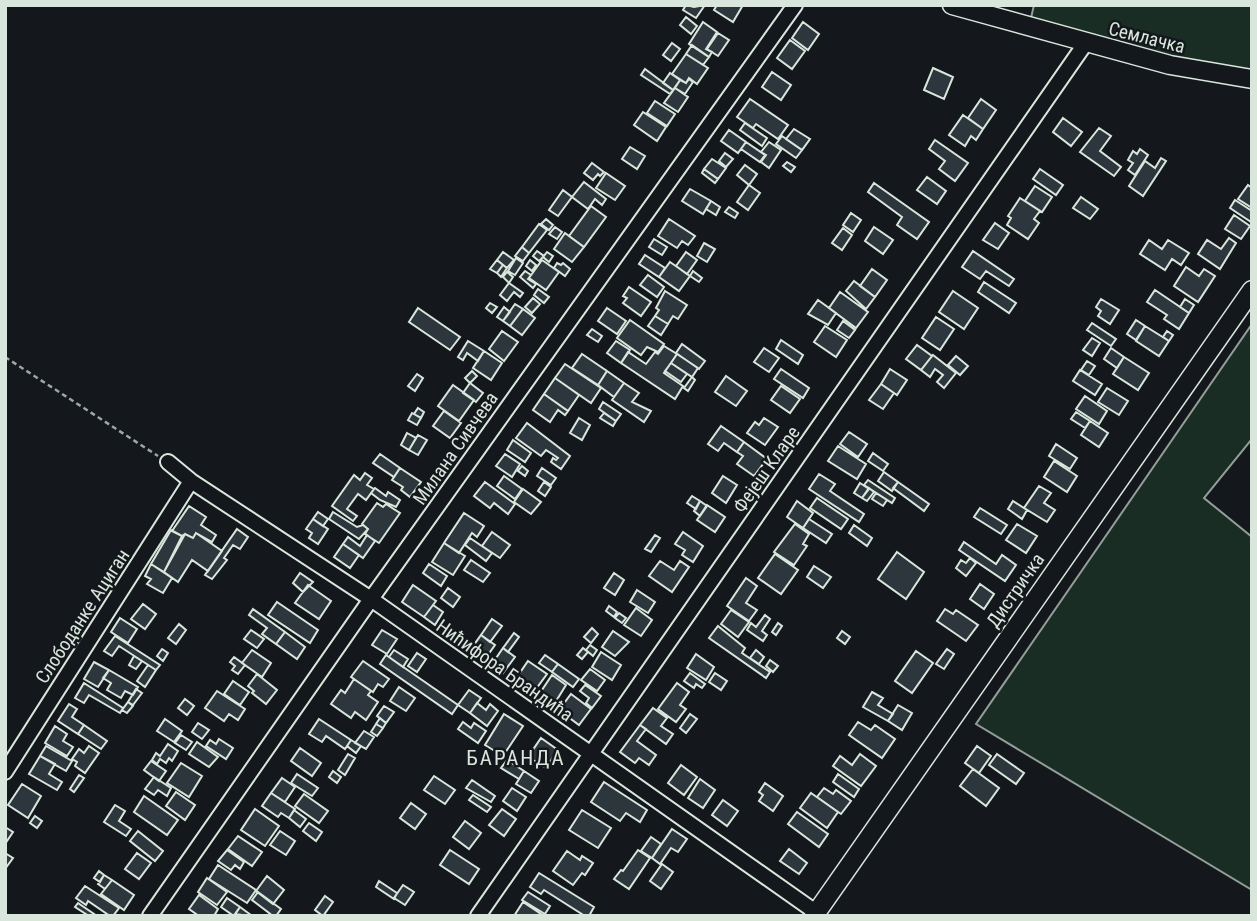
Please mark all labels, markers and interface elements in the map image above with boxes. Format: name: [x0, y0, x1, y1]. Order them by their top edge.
street label: Семлачка: [1106, 17, 1188, 58]
street label: Милана Сивчева: [408, 387, 503, 509]
street label: Фејеш Кларе: [728, 421, 805, 517]
street label: Слободанке Ациган: [30, 545, 134, 688]
street label: Дистричка: [981, 549, 1049, 632]
street label: Нићифора Брандића: [432, 615, 578, 726]
district label: БАРАНДА: [466, 746, 566, 770]

